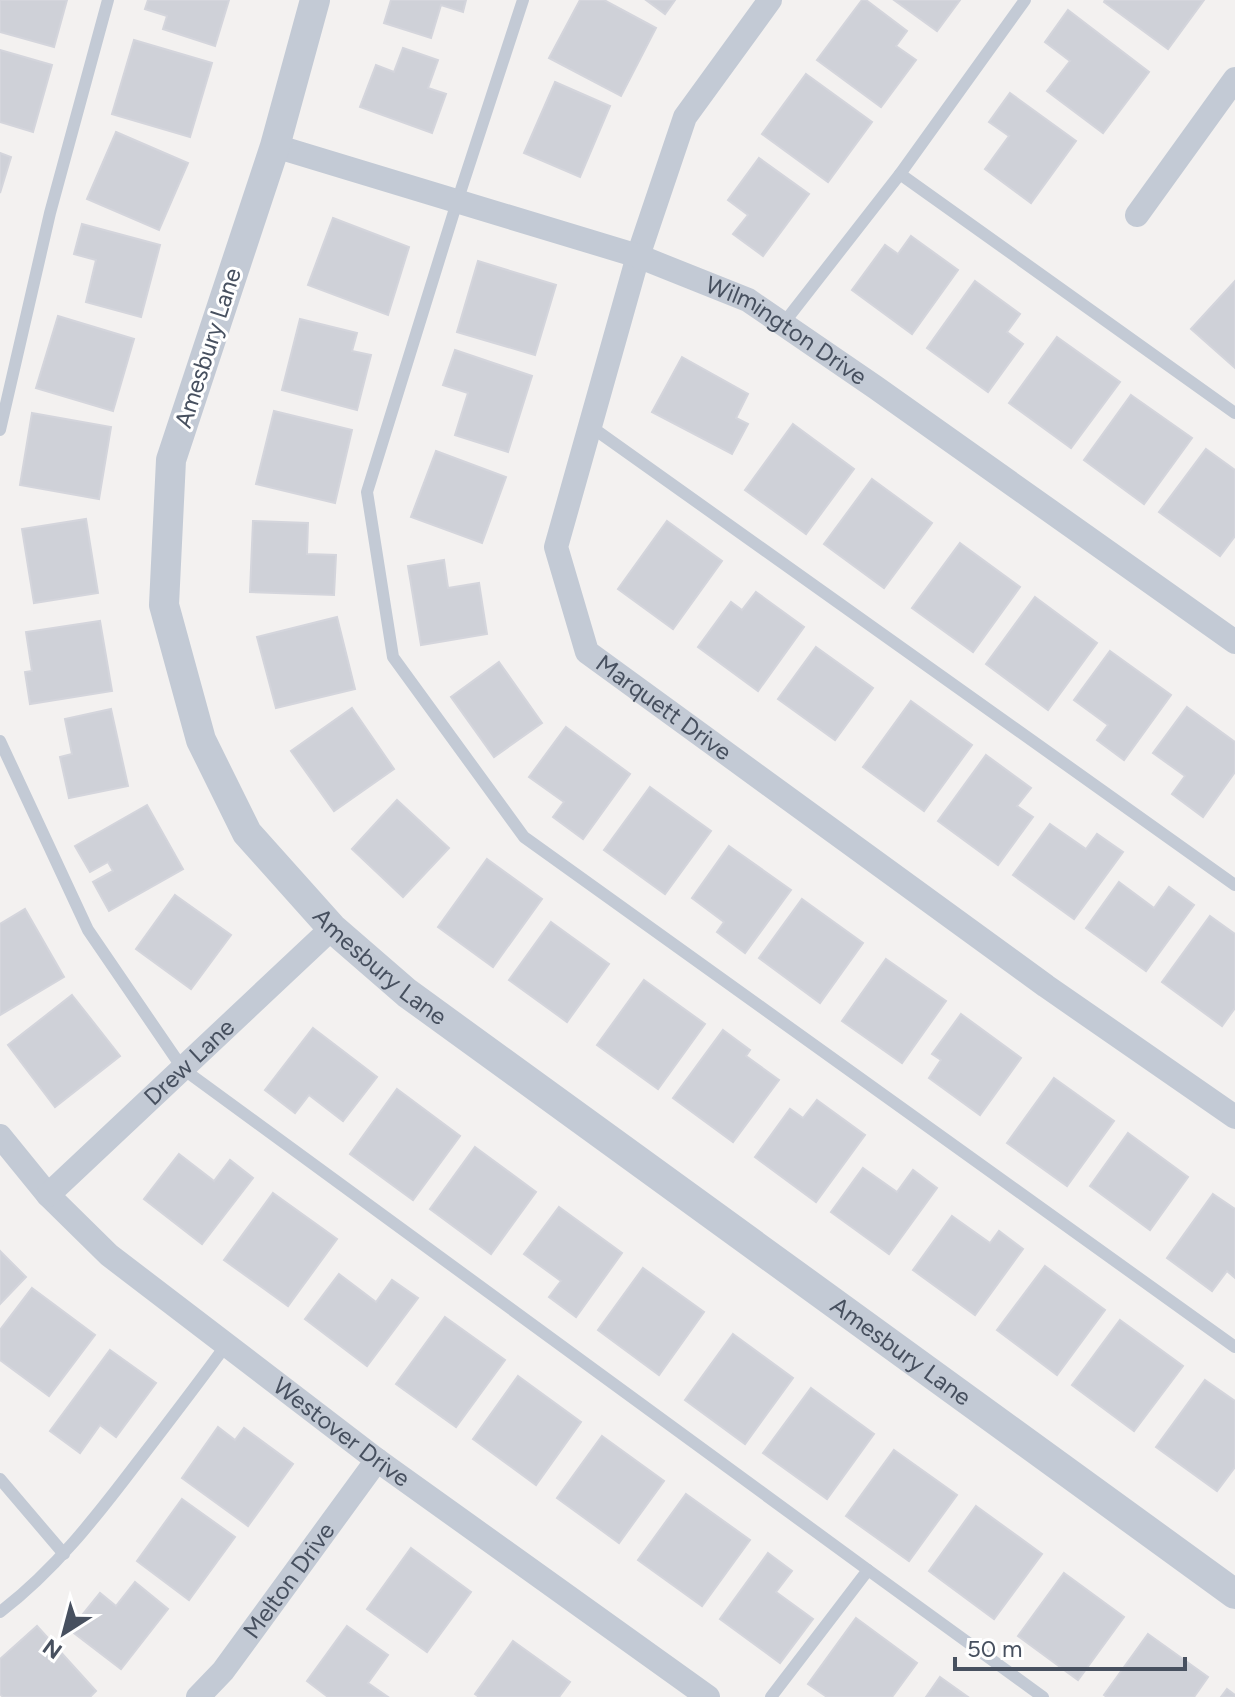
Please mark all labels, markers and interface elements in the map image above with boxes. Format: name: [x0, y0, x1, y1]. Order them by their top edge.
street label: Amesbury Lane: [168, 264, 247, 431]
street label: Wilmington Drive: [702, 270, 873, 391]
street label: Marquett Drive: [590, 648, 737, 766]
street label: Amesbury Lane: [307, 902, 453, 1031]
street label: Drew Lane: [138, 1012, 240, 1111]
street label: Amesbury Lane: [825, 1290, 977, 1412]
street label: Westover Drive: [268, 1371, 416, 1493]
street label: Melton Drive: [237, 1517, 341, 1644]
north arrow: [24, 1593, 104, 1673]
scale bar: [955, 1621, 1185, 1671]
text: N: [38, 1633, 67, 1665]
text: 50 m: [967, 1634, 1023, 1663]

